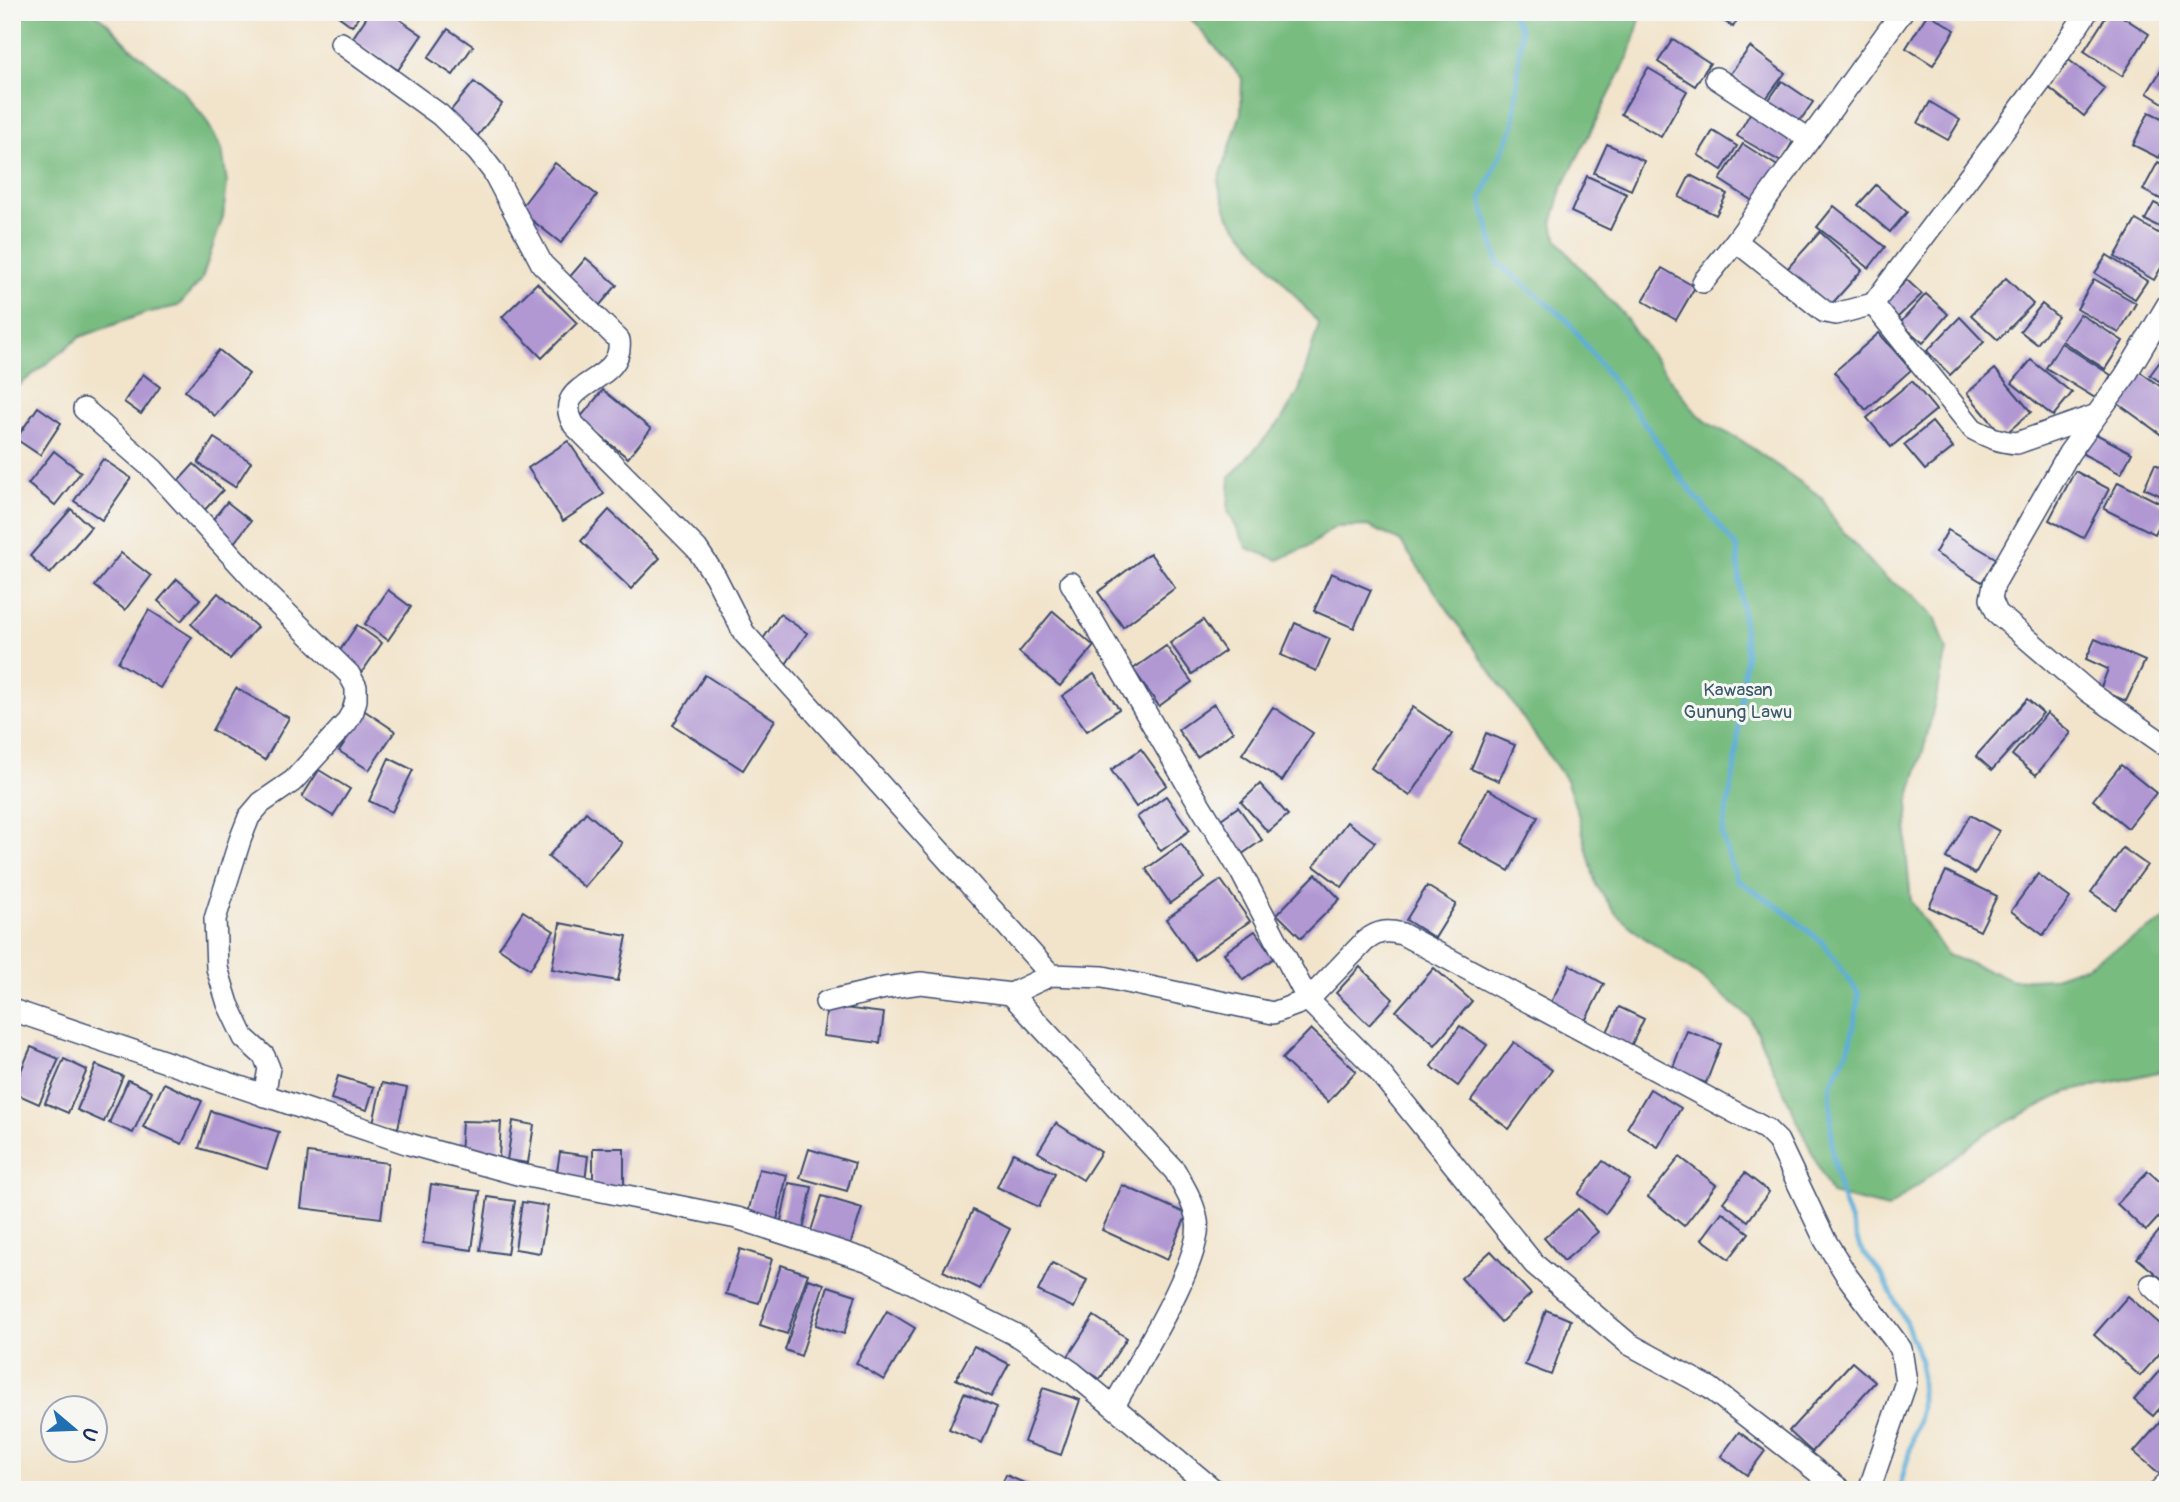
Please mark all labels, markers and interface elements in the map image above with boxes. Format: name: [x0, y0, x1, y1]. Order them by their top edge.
park label: Kawasan Gunung Lawu: [1684, 678, 1792, 724]
north arrow: [38, 1394, 108, 1464]
text: U: [76, 1424, 103, 1444]

